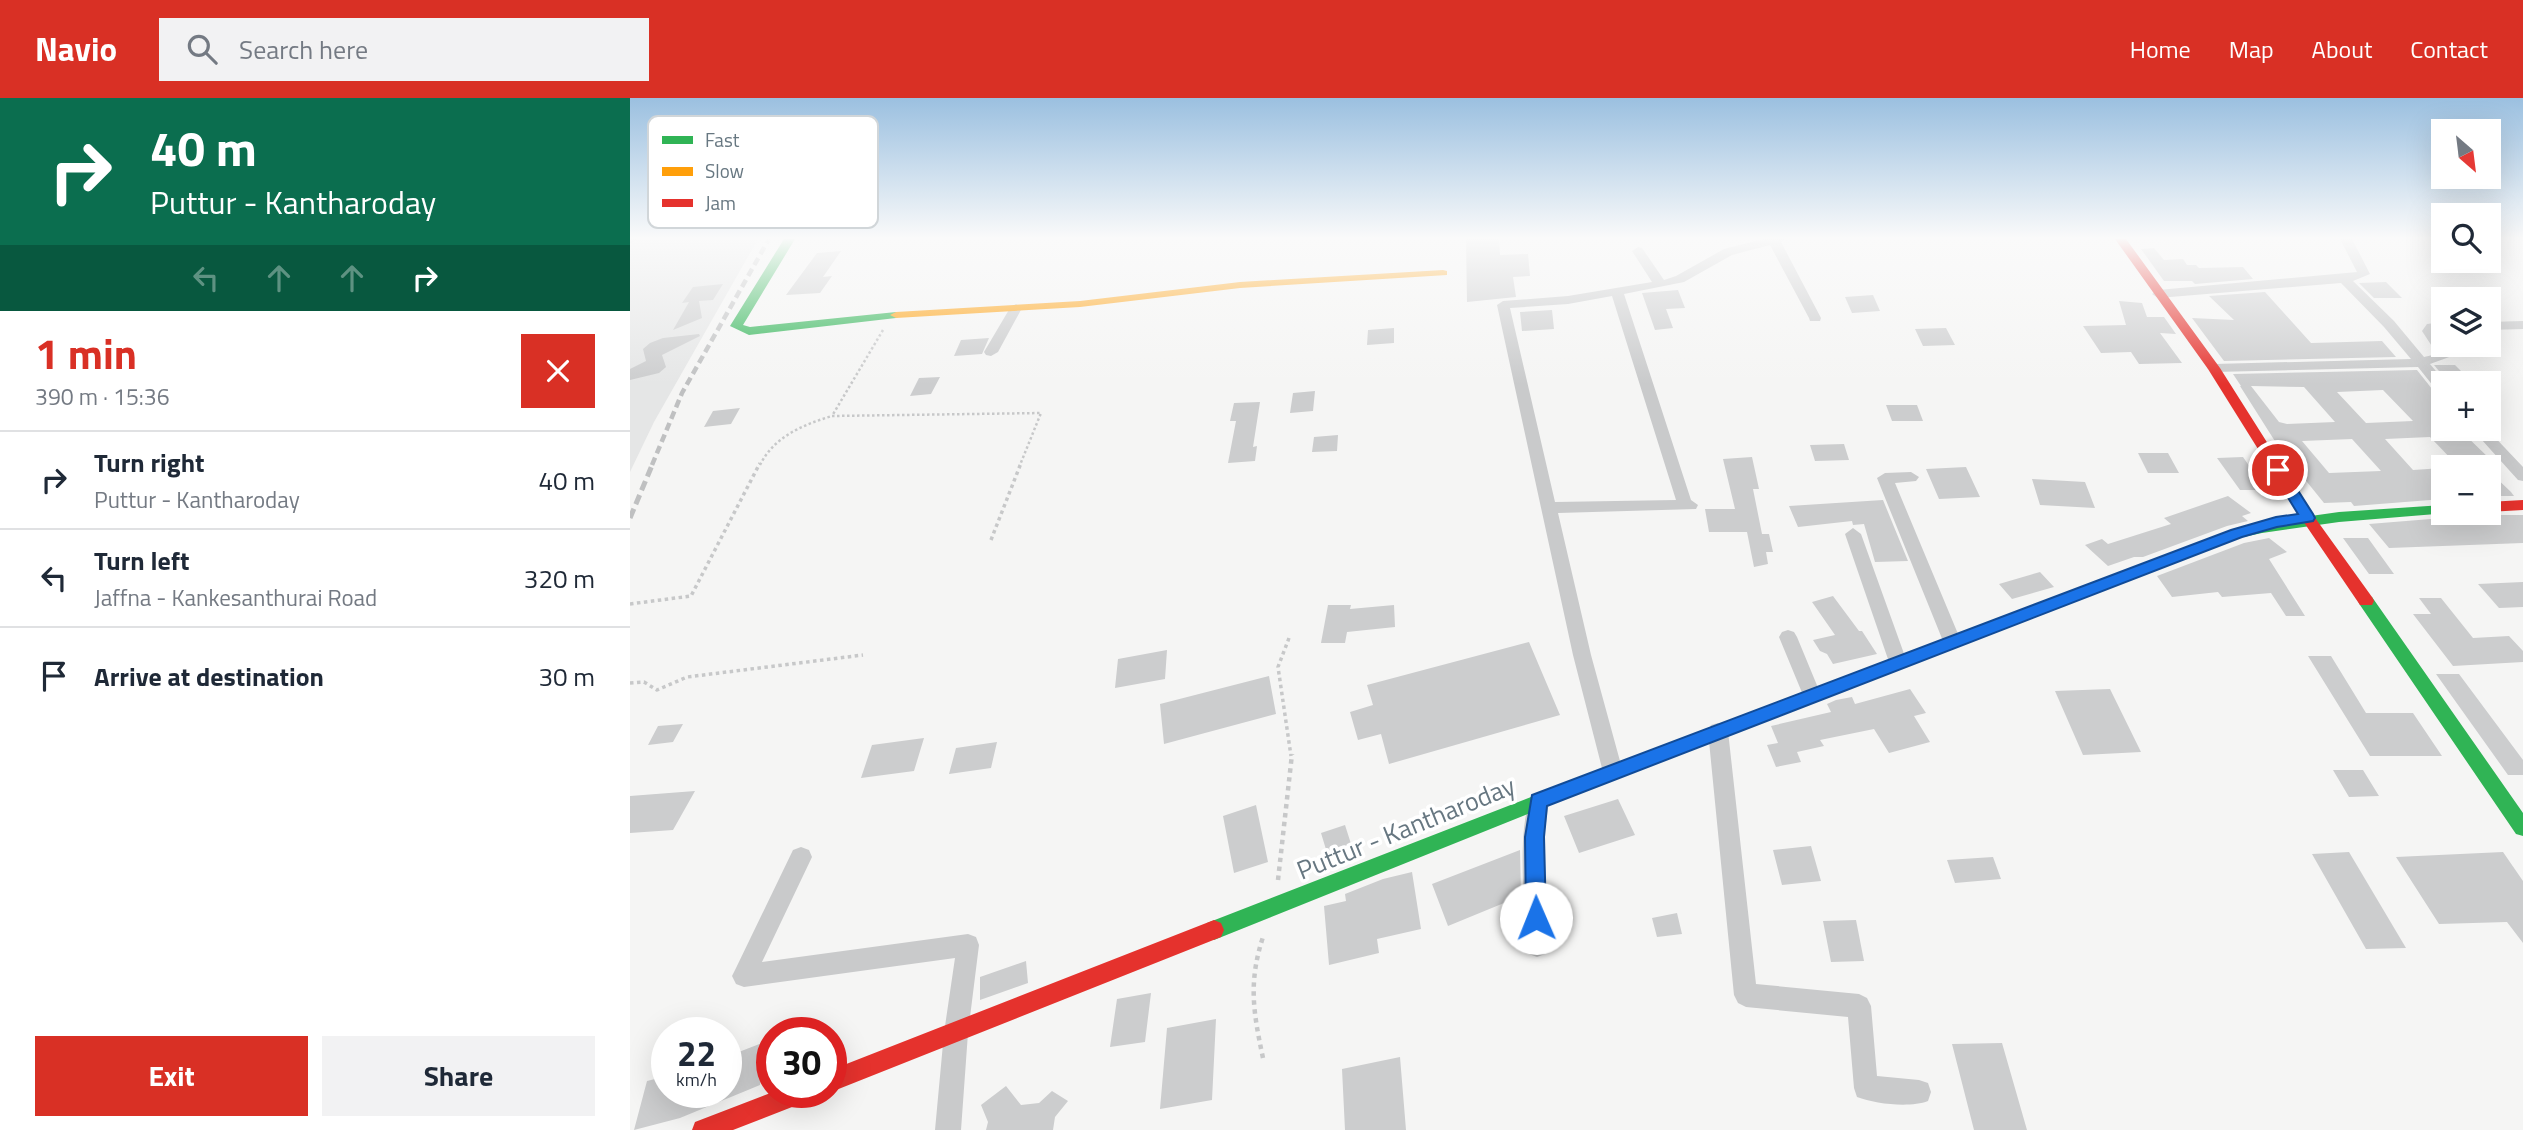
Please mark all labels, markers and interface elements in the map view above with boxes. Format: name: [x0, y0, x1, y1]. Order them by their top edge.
search box: [159, 18, 649, 81]
text: Navio: [35, 24, 117, 74]
icon: search: [183, 30, 221, 68]
text: Search here: [239, 30, 368, 69]
text: Home: [2130, 31, 2191, 67]
text: Map: [2229, 31, 2274, 67]
text: About: [2312, 31, 2372, 67]
text: Contact: [2410, 31, 2488, 67]
text: 40 m: [150, 110, 257, 185]
legend: [648, 116, 878, 228]
north arrow: [2431, 119, 2501, 189]
map controls: [2431, 119, 2501, 525]
text: Fast: [705, 125, 740, 154]
icon: right: [35, 126, 126, 217]
text: Slow: [705, 156, 744, 185]
text: Puttur - Kantharoday: [150, 178, 436, 226]
text: Jam: [705, 188, 736, 217]
button: search: [2431, 203, 2501, 273]
icon: left: [187, 259, 225, 297]
icon: ahead: [260, 259, 298, 297]
icon: ahead: [333, 259, 371, 297]
icon: right: [406, 259, 444, 297]
button: layers: [2431, 287, 2501, 357]
text: 1 min: [35, 321, 137, 385]
button: close: [521, 334, 595, 408]
button: +: [2431, 371, 2501, 441]
text: 390 m · 15:36: [35, 379, 170, 414]
pin: [2248, 440, 2308, 500]
text: Turn right: [94, 443, 205, 482]
icon: arrive: [2259, 451, 2297, 489]
button: −: [2431, 455, 2501, 525]
icon: right: [35, 461, 73, 499]
text: 40 m: [538, 461, 595, 500]
text: Puttur - Kantharoday: [94, 482, 300, 517]
text: Turn left: [94, 541, 189, 580]
icon: left: [35, 559, 73, 597]
text: 320 m: [524, 559, 595, 598]
text: Jaffna - Kankesanthurai Road: [94, 580, 377, 615]
icon: arrive: [35, 657, 73, 695]
text: Arrive at destination: [94, 657, 324, 696]
text: 30 m: [538, 657, 595, 696]
street label: Puttur - Kantharoday: [1291, 766, 1521, 889]
position arrow: [1499, 881, 1573, 955]
speed limit sign: 30: [756, 1017, 847, 1108]
text: 22: [677, 1026, 716, 1080]
button: Exit: [35, 1036, 308, 1116]
button: Share: [322, 1036, 595, 1116]
text: km/h: [676, 1066, 717, 1093]

